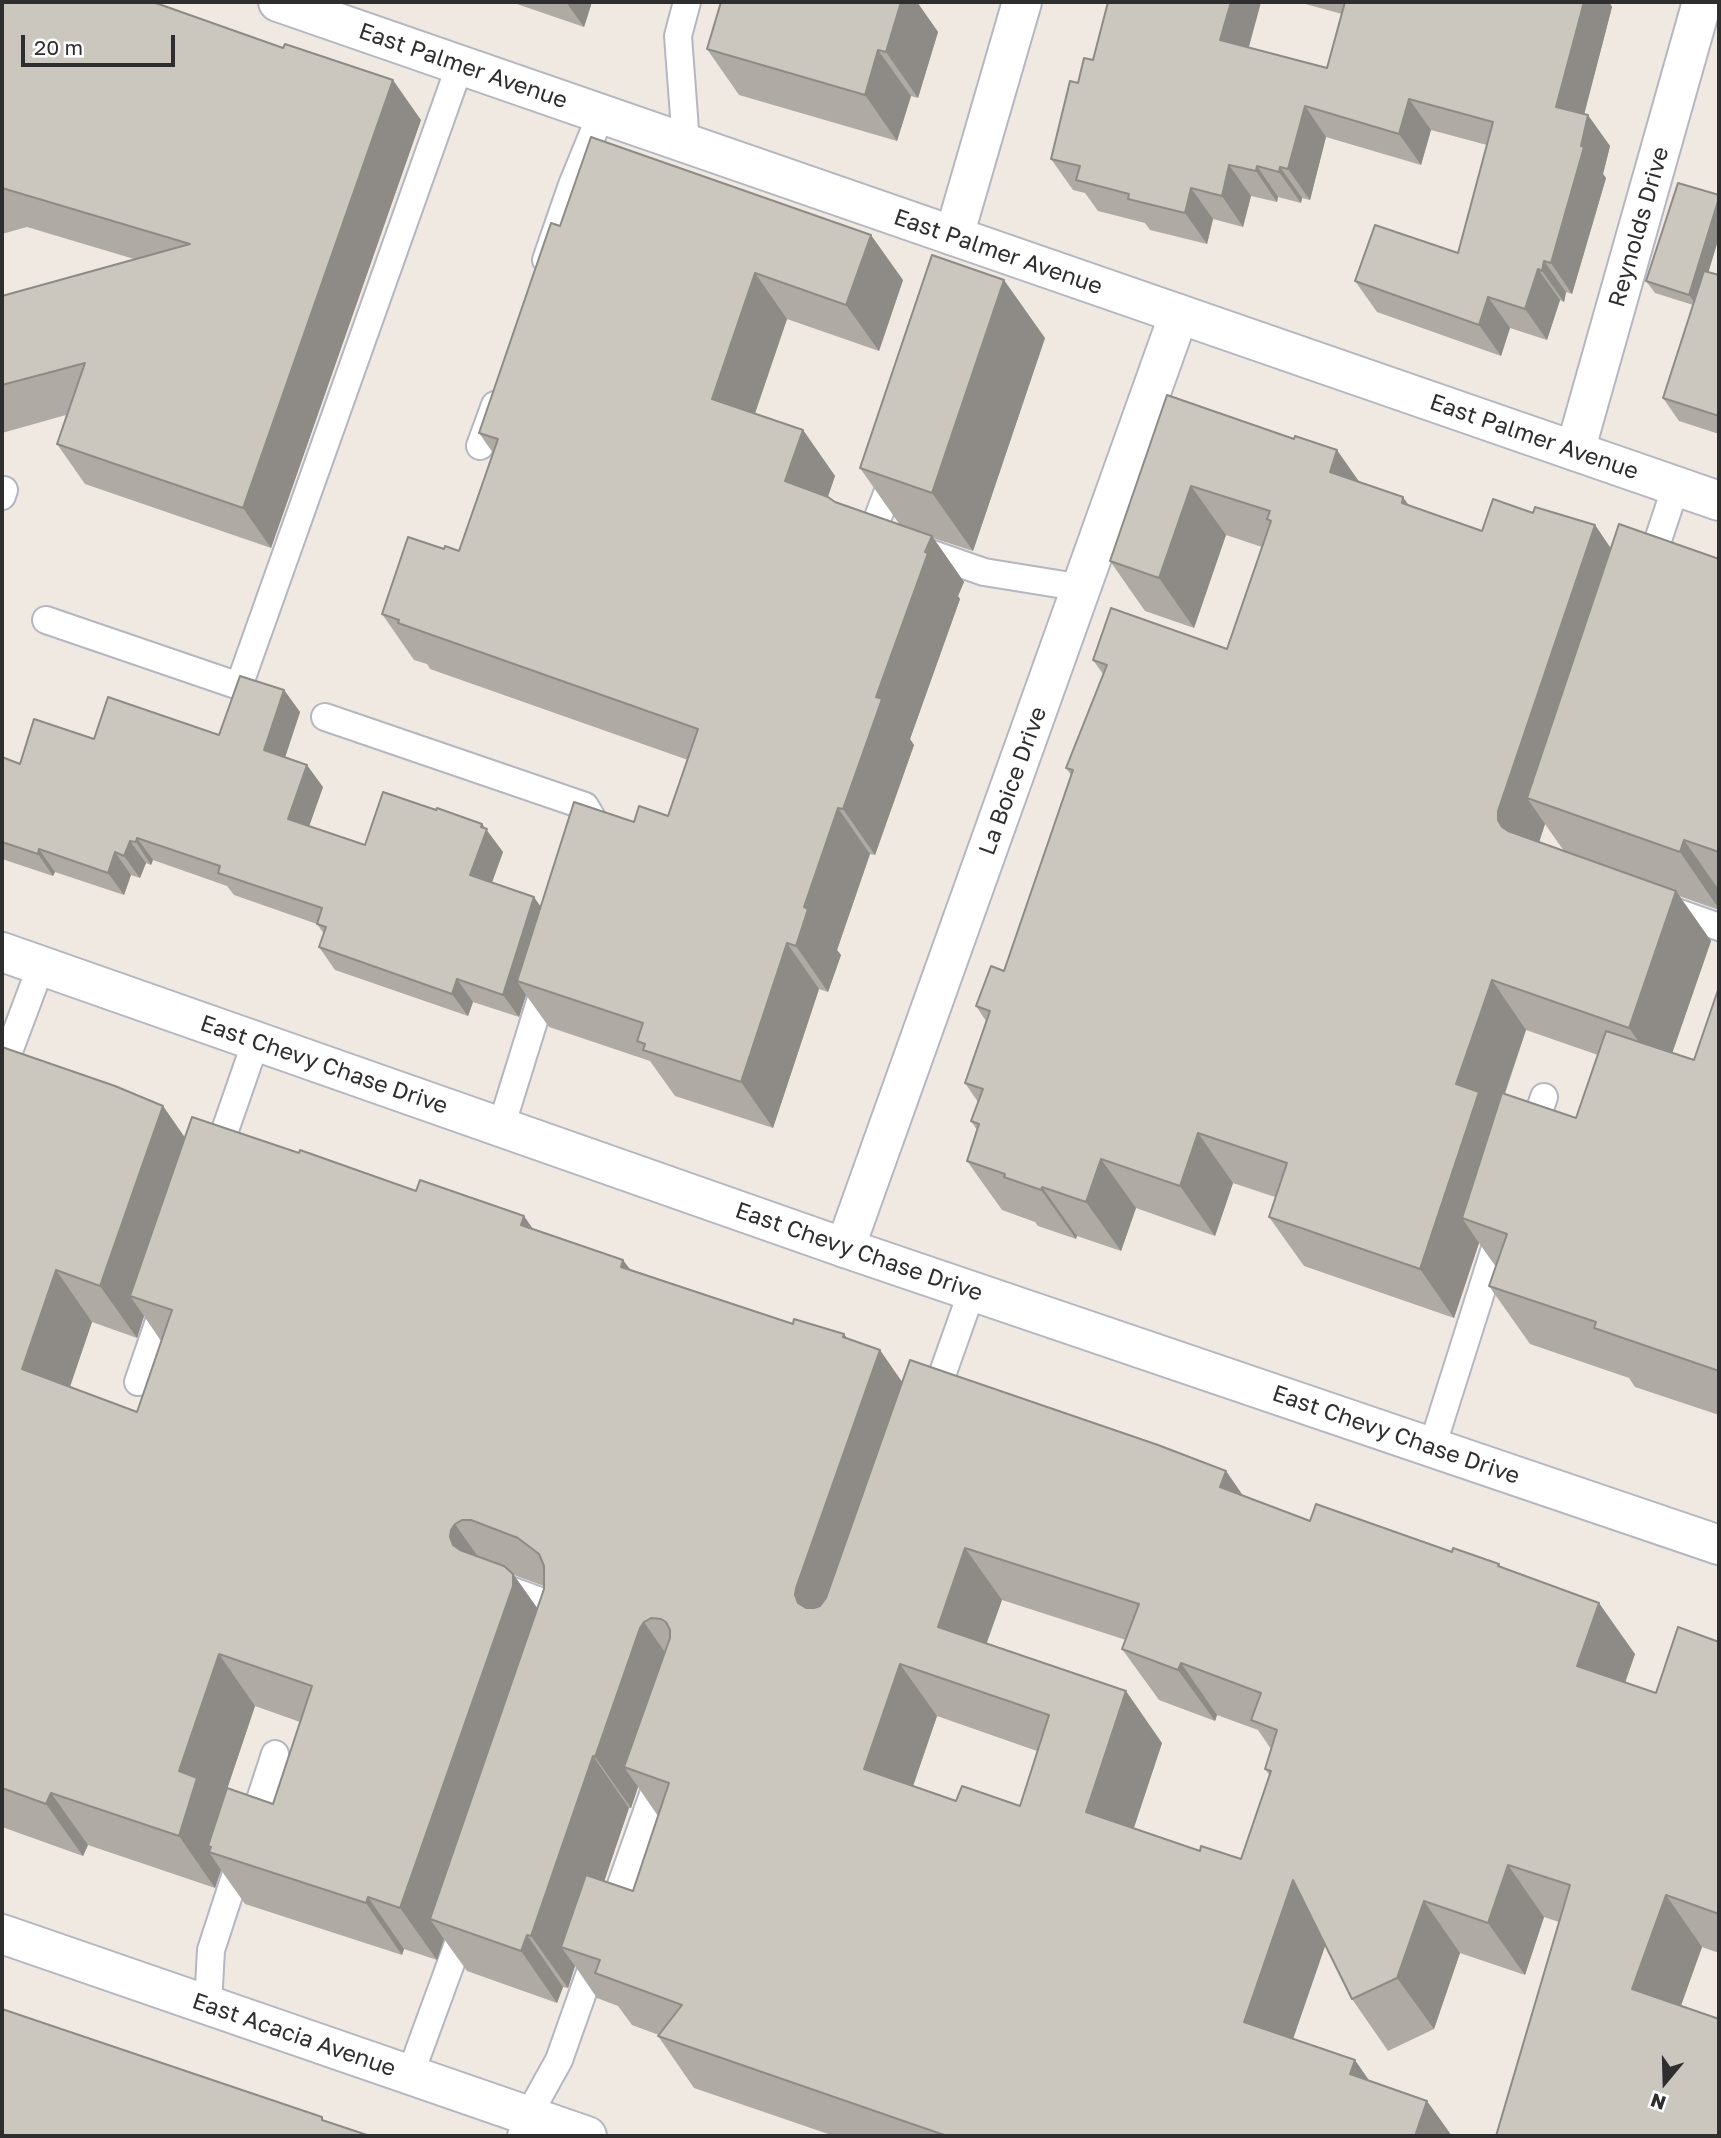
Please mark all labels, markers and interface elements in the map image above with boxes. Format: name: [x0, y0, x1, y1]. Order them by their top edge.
street label: East Palmer Avenue: [355, 17, 571, 115]
scale bar: [24, 21, 178, 65]
text: 20 m: [34, 34, 83, 60]
street label: Reynolds Drive: [1603, 144, 1675, 310]
street label: East Palmer Avenue: [890, 203, 1106, 301]
street label: East Palmer Avenue: [1426, 388, 1642, 486]
street label: La Boice Drive: [973, 703, 1053, 859]
street label: East Chevy Chase Drive: [197, 1010, 451, 1120]
street label: East Chevy Chase Drive: [732, 1197, 986, 1307]
street label: East Chevy Chase Drive: [1269, 1380, 1523, 1490]
street label: East Acacia Avenue: [189, 1987, 399, 2083]
north arrow: [1630, 2047, 1700, 2117]
text: N: [1647, 2089, 1669, 2116]

